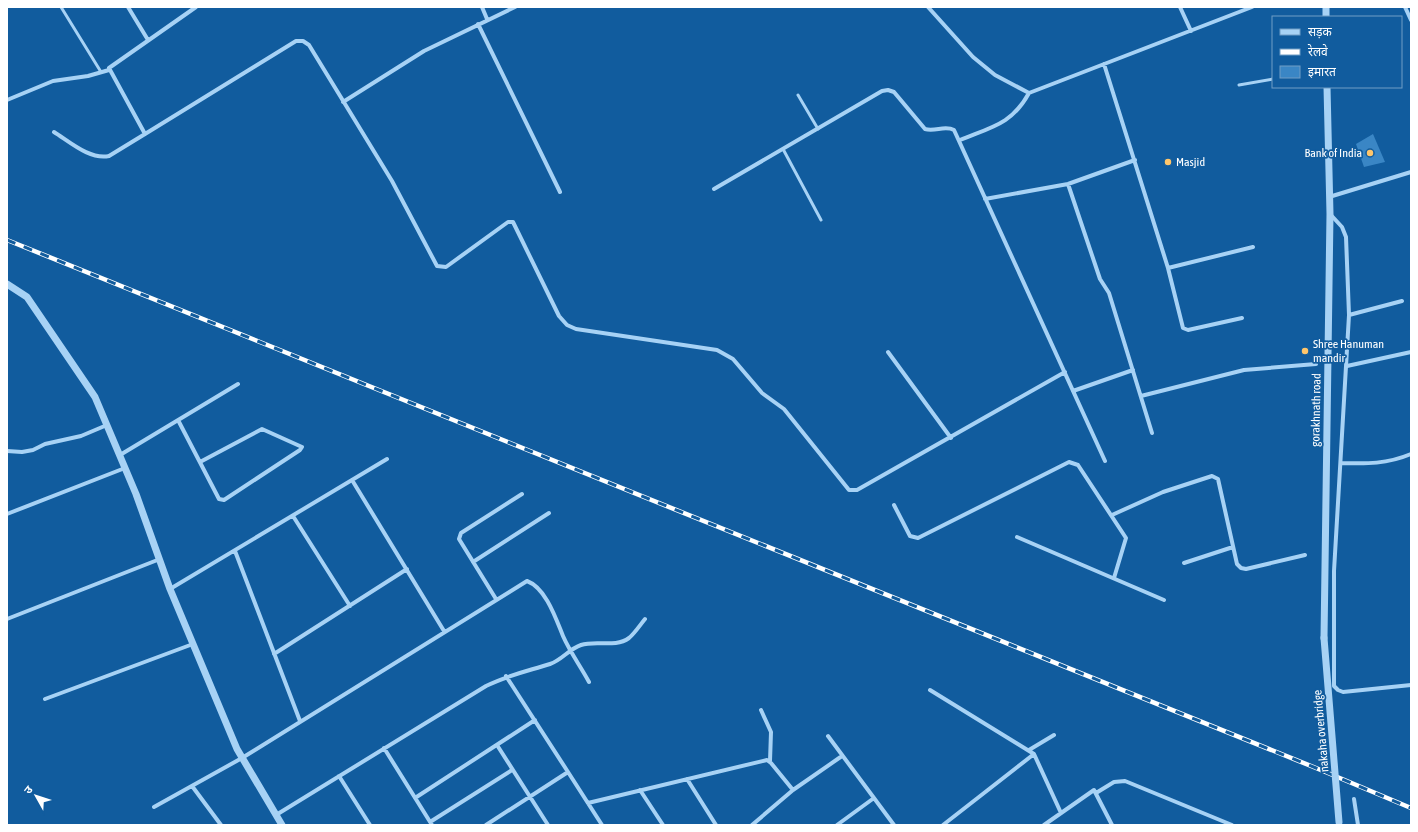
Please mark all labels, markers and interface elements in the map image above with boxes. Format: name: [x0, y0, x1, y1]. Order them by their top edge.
legend: [1272, 16, 1402, 88]
text: सड़क: [1308, 25, 1333, 39]
text: रेलवे: [1308, 44, 1328, 59]
text: इमारत: [1308, 65, 1337, 79]
place label: Bank of India: [1304, 146, 1362, 160]
marker: Bank of India: [1365, 148, 1375, 158]
place label: Masjid: [1176, 155, 1205, 169]
marker: Masjid: [1163, 157, 1173, 167]
place label: Shree Hanuman mandir: [1313, 337, 1384, 365]
marker: Shree Hanuman mandir: [1300, 346, 1310, 356]
street label: gorakhnath road: [1308, 373, 1324, 447]
street label: nakaha overbridge: [1310, 689, 1332, 773]
north arrow: [16, 776, 56, 816]
text: उ: [22, 783, 35, 796]

